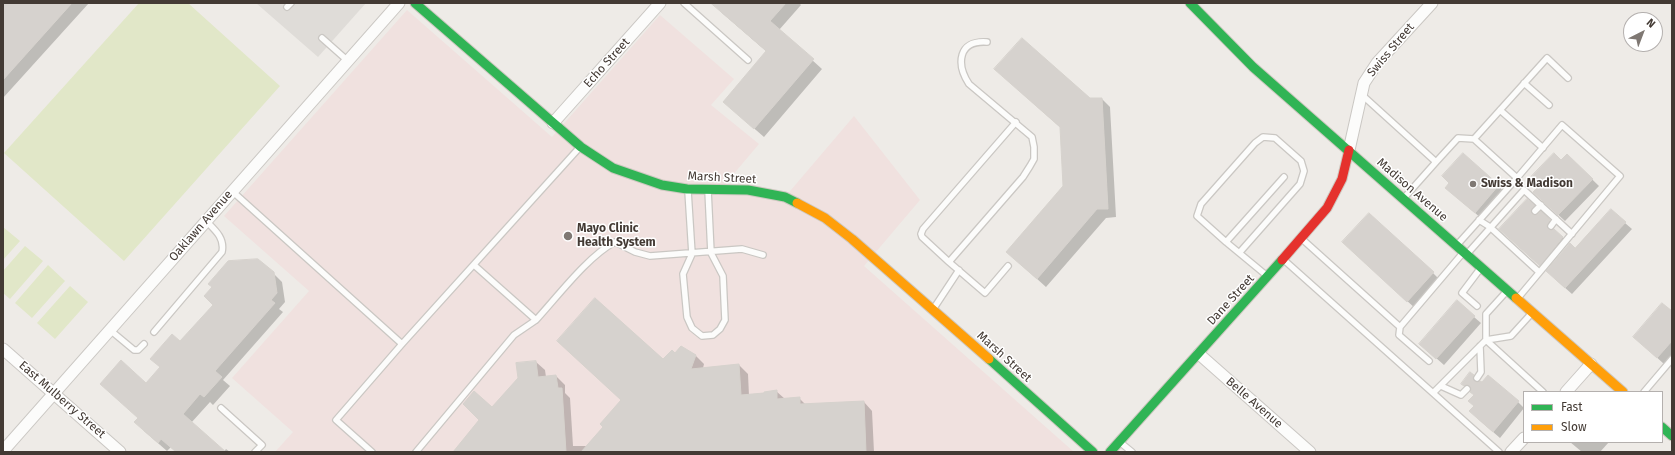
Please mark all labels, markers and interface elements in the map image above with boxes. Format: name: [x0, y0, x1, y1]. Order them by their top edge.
north arrow: [1623, 12, 1663, 52]
text: N: [1644, 16, 1658, 31]
street label: Swiss Street: [1364, 20, 1418, 80]
street label: Echo Street: [581, 35, 633, 91]
street label: Madison Avenue: [1374, 155, 1450, 225]
street label: Marsh Street: [687, 169, 757, 187]
place label: Swiss & Madison: [1481, 177, 1573, 191]
marker: Swiss & Madison: [1468, 179, 1478, 189]
street label: Oaklawn Avenue: [166, 188, 236, 264]
place label: Mayo Clinic Health System: [577, 222, 656, 250]
marker: Mayo Clinic Health System: [562, 230, 574, 242]
street label: Dane Street: [1204, 272, 1258, 328]
street label: Marsh Street: [974, 329, 1034, 385]
street label: East Mulberry Street: [16, 358, 108, 442]
street label: Belle Avenue: [1223, 374, 1285, 432]
legend: [1523, 391, 1663, 443]
text: Fast: [1561, 400, 1583, 414]
text: Slow: [1561, 420, 1587, 434]

